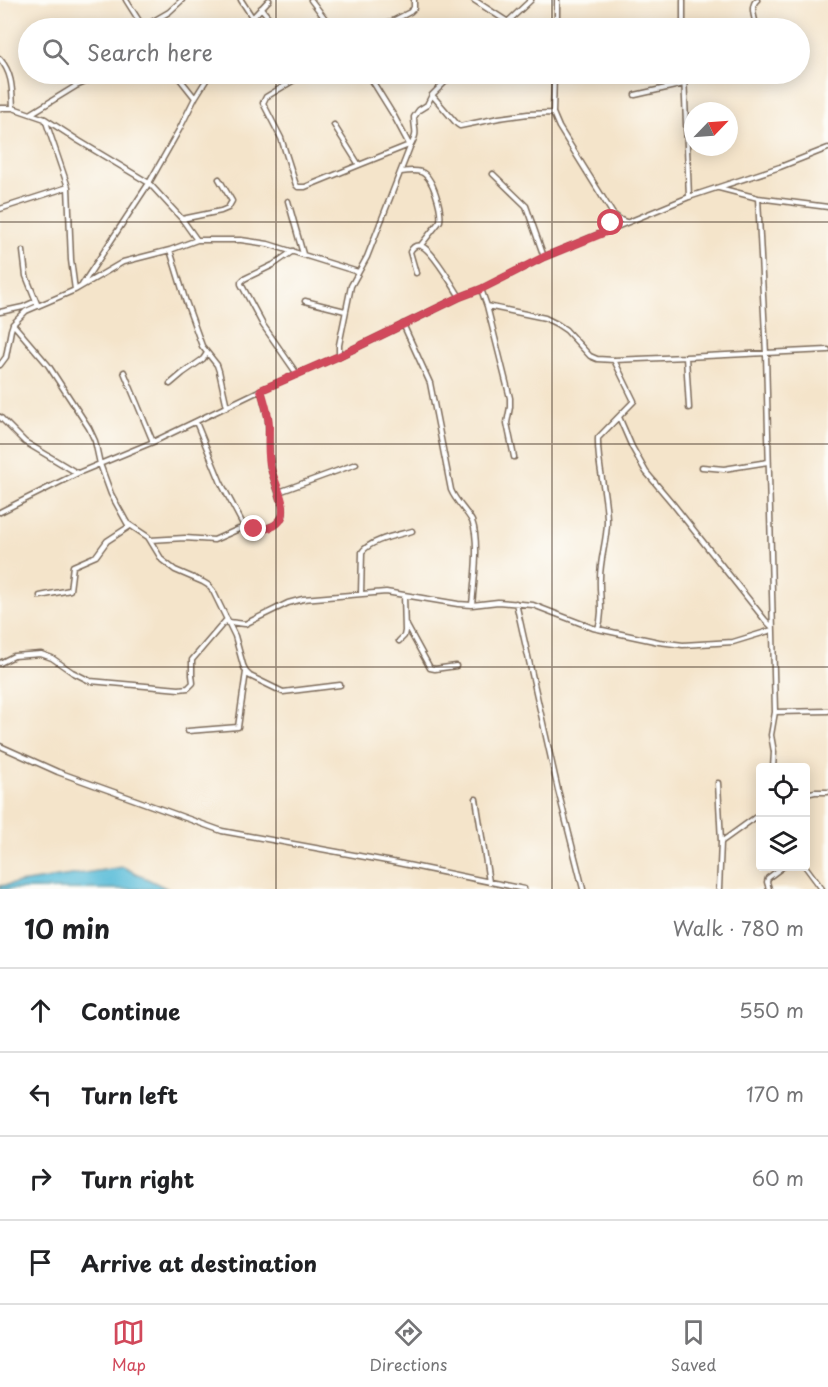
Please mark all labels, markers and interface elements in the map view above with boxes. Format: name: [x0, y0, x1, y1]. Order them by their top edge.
search box: [18, 18, 810, 84]
icon: search: [39, 35, 72, 68]
text: Search here: [87, 35, 213, 68]
north arrow: [684, 102, 738, 156]
route start: [597, 209, 623, 235]
route end: [240, 515, 266, 541]
map controls: [756, 763, 810, 871]
button: locate: [756, 763, 810, 817]
button: layers: [756, 817, 810, 871]
text: 10 min: [24, 909, 110, 948]
text: Walk · 780 m: [673, 913, 804, 943]
icon: ahead: [24, 994, 57, 1027]
text: Continue: [81, 994, 180, 1027]
text: 550 m: [739, 995, 804, 1025]
icon: left: [24, 1078, 57, 1111]
text: Turn left: [81, 1078, 178, 1111]
text: 170 m: [746, 1079, 804, 1109]
icon: right: [24, 1162, 57, 1195]
text: Turn right: [81, 1162, 194, 1195]
text: 60 m: [752, 1163, 804, 1193]
icon: arrive: [24, 1246, 57, 1279]
text: Arrive at destination: [81, 1246, 317, 1279]
tab: Map: [112, 1316, 146, 1376]
tab: Directions: [369, 1316, 447, 1376]
tab: Saved: [671, 1316, 716, 1376]

